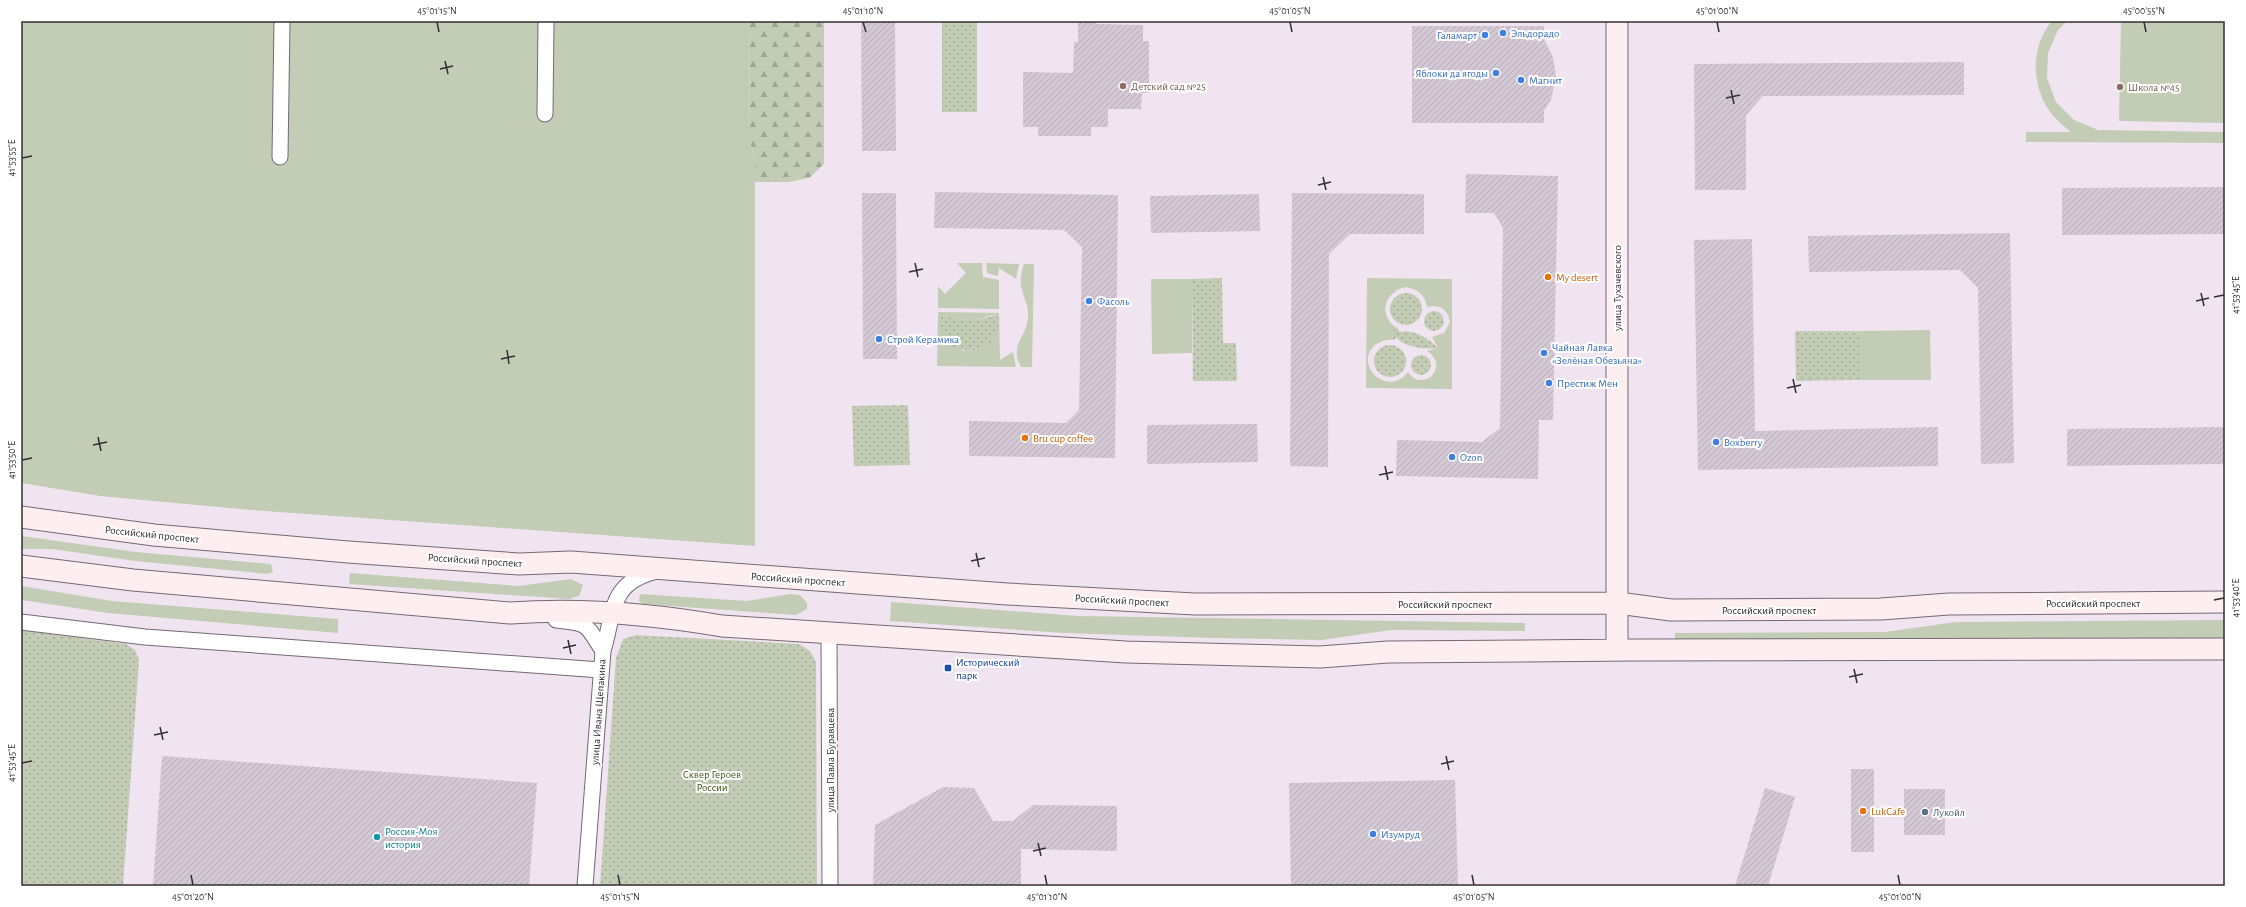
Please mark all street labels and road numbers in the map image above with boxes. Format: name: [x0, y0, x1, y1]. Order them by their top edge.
street label: улица Тухачевского: [1612, 245, 1623, 332]
street label: Российский проспект: [104, 524, 200, 545]
street label: Российский проспект: [427, 552, 523, 569]
street label: Российский проспект: [750, 571, 846, 588]
street label: Российский проспект: [1074, 593, 1170, 608]
street label: Российский проспект: [2046, 598, 2140, 609]
street label: Российский проспект: [1398, 599, 1492, 610]
street label: Российский проспект: [1722, 605, 1816, 616]
street label: улица Ивана Щепакина: [589, 659, 608, 766]
street label: улица Павла Буравцева: [825, 708, 836, 813]

